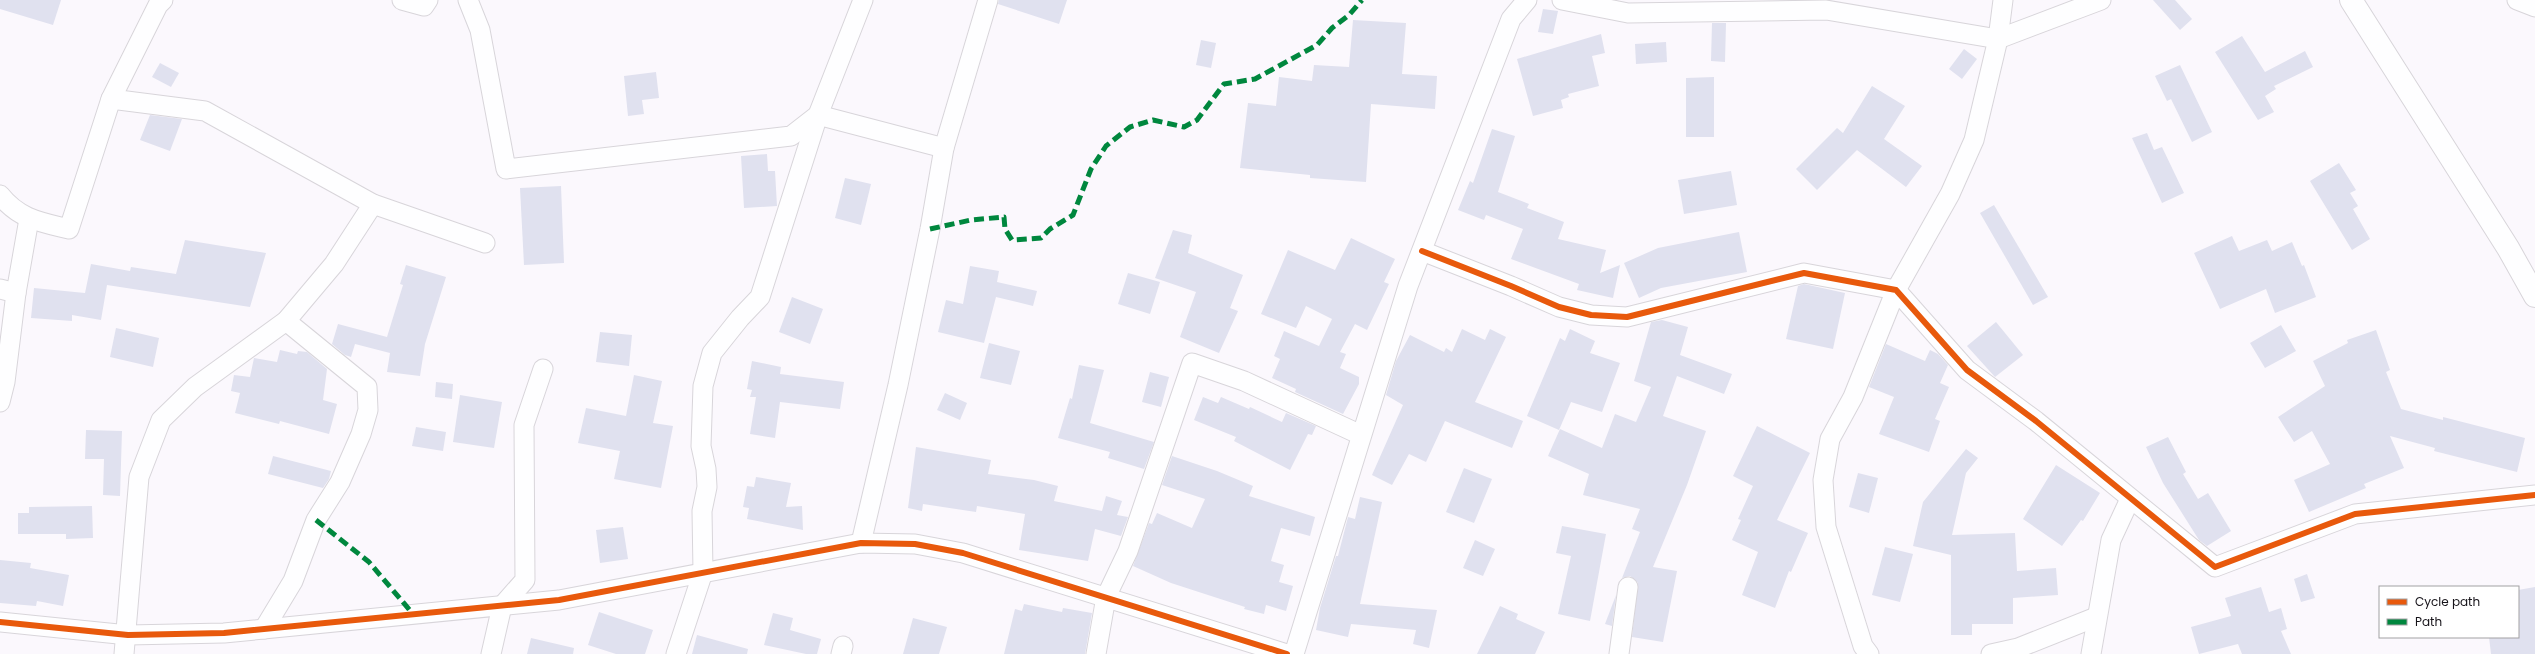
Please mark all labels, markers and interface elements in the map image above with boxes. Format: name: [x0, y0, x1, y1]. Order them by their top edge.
legend: [2379, 586, 2519, 638]
text: Cycle path: [2415, 593, 2480, 610]
text: Path: [2415, 613, 2442, 630]

